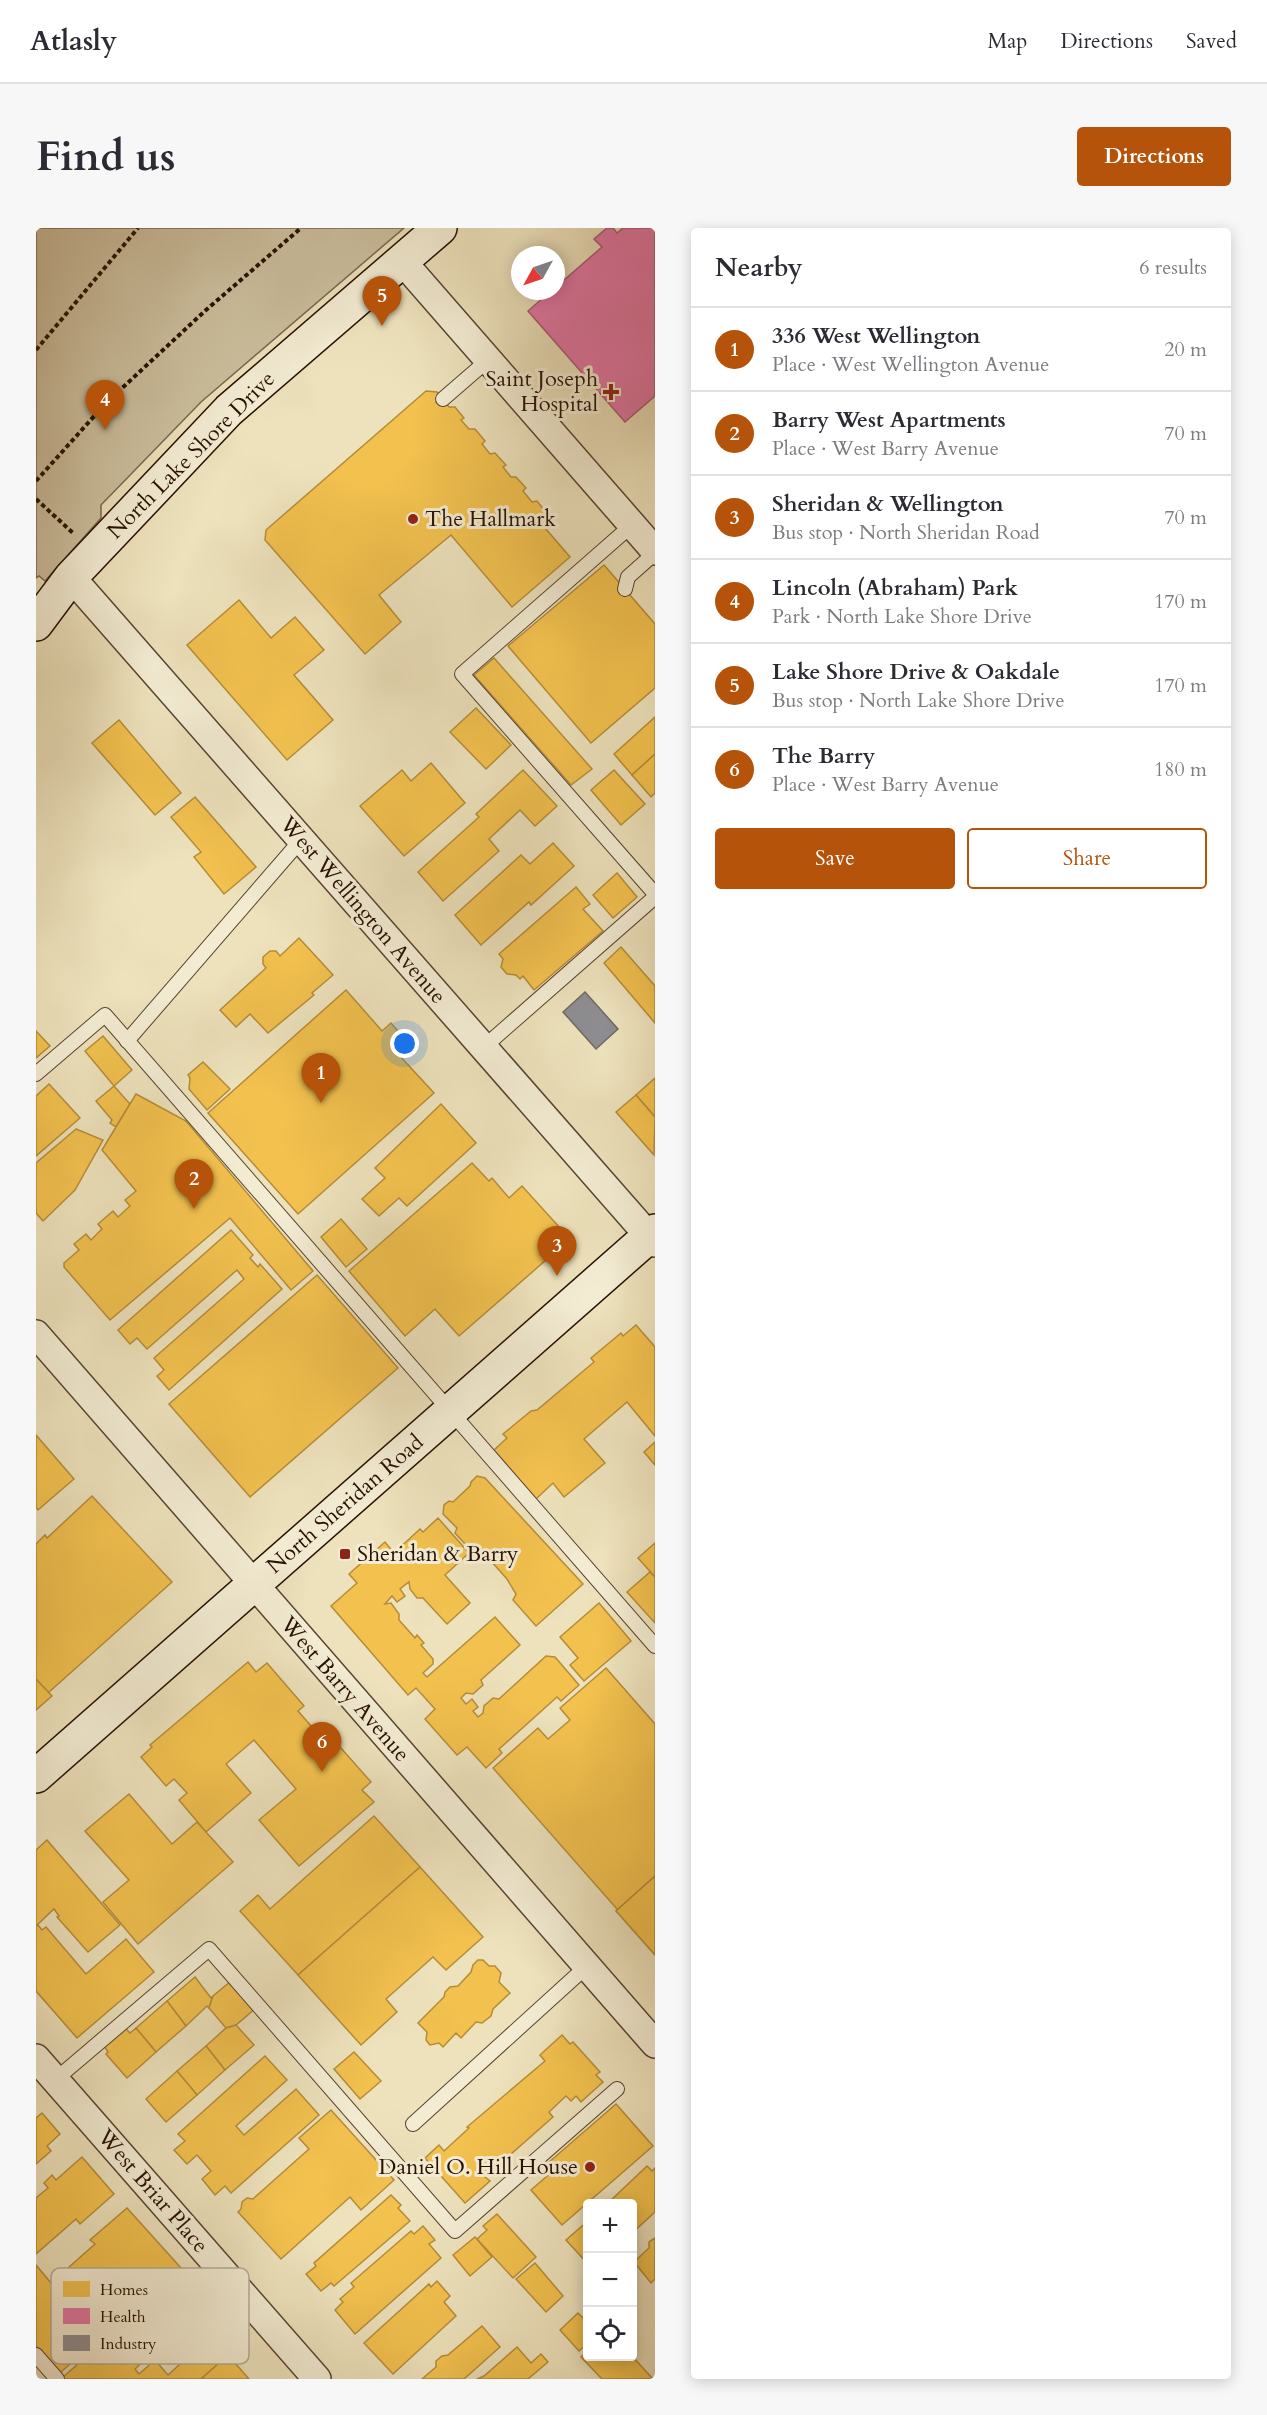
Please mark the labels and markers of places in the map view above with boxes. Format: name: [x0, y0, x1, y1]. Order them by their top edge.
pin: 5: [362, 276, 402, 326]
place label: Saint Joseph Hospital: [485, 364, 598, 419]
pin: 4: [86, 380, 124, 430]
marker: Saint Joseph Hospital: [602, 383, 620, 401]
place label: The Hallmark: [425, 504, 556, 534]
marker: The Hallmark: [406, 512, 420, 526]
pin: 1: [302, 1054, 340, 1103]
pin: 2: [174, 1160, 214, 1209]
pin: 3: [538, 1226, 576, 1276]
place label: Sheridan & Barry: [357, 1539, 519, 1569]
marker: Sheridan & Barry: [338, 1547, 352, 1561]
pin: 6: [302, 1722, 342, 1772]
place label: Daniel O. Hill House: [379, 2152, 578, 2182]
marker: Daniel O. Hill House: [583, 2160, 597, 2174]

